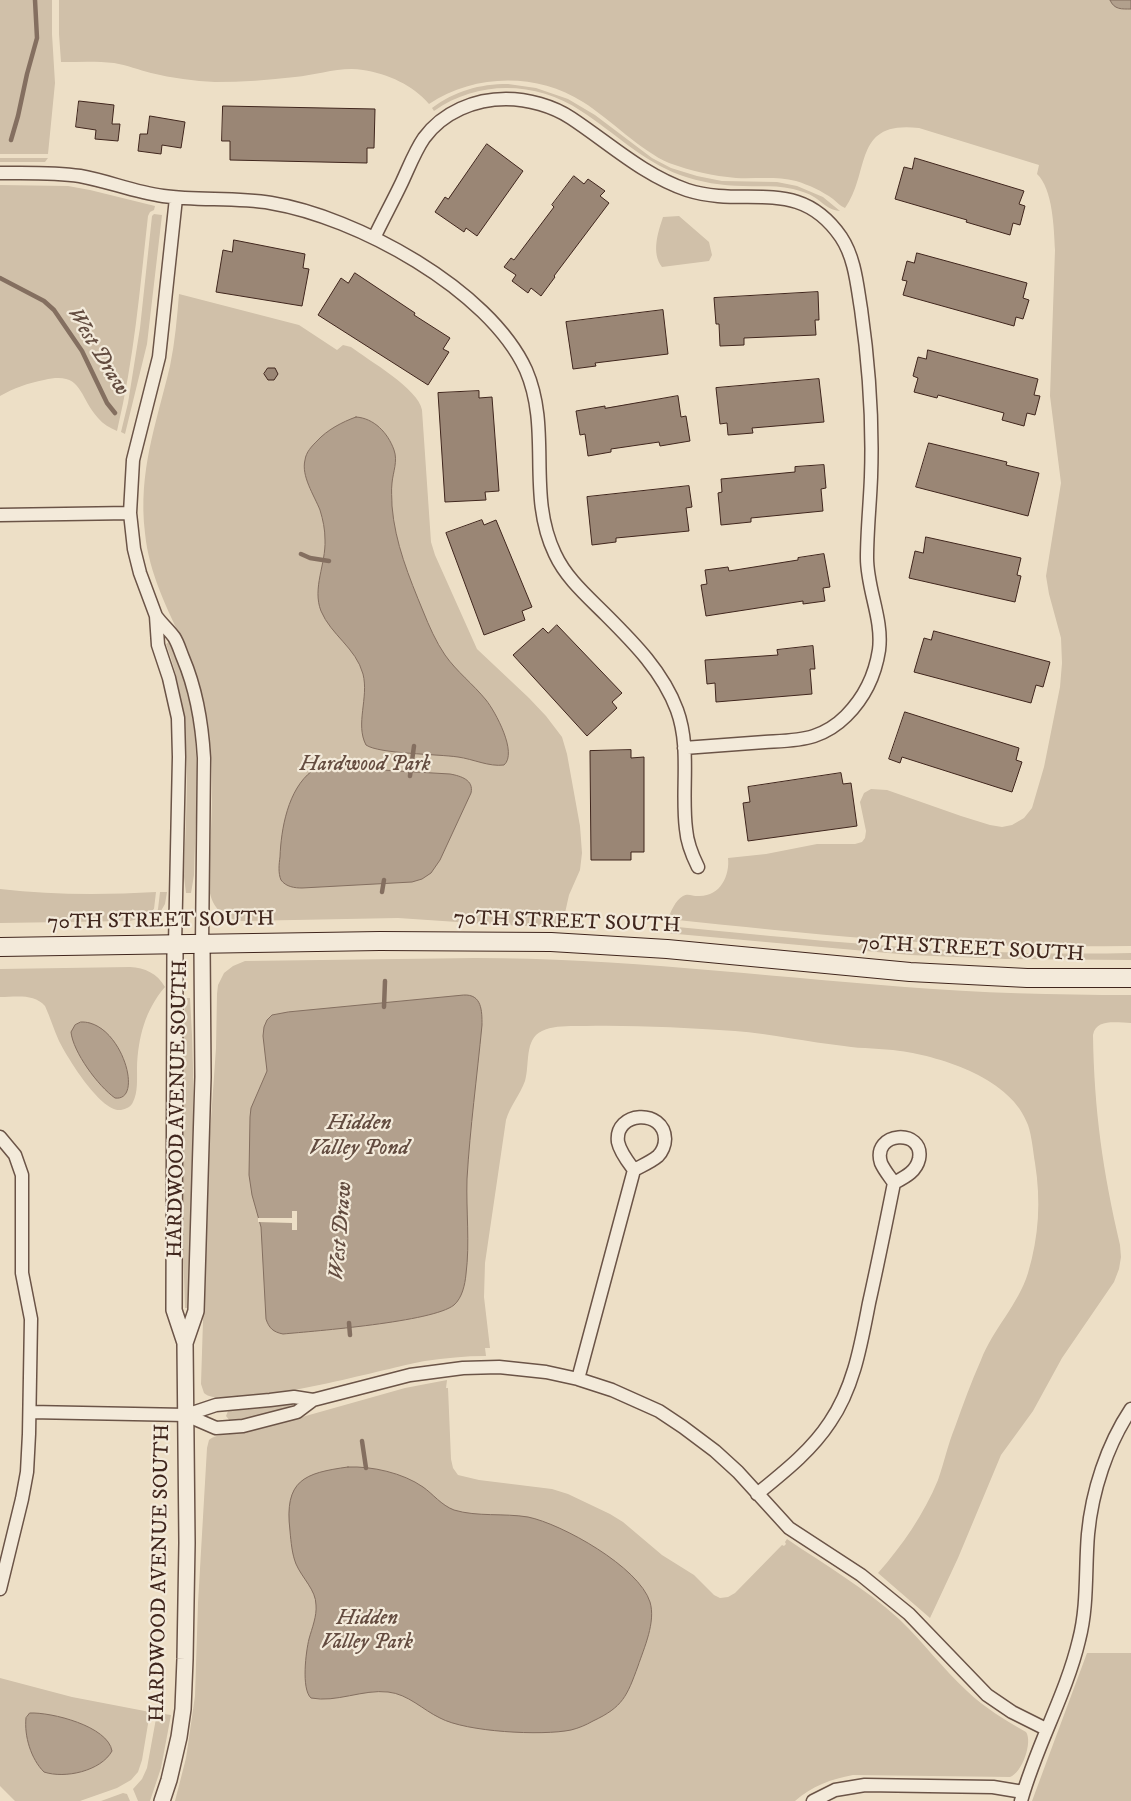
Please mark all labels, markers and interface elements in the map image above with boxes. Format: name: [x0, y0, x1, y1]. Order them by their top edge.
water label: West Draw: [60, 303, 134, 401]
park label: Hardwood Park: [300, 753, 430, 779]
street label: 70TH STREET SOUTH: [453, 906, 681, 940]
street label: 70TH STREET SOUTH: [47, 907, 275, 937]
street label: 70TH STREET SOUTH: [857, 931, 1085, 969]
street label: HARDWOOD AVENUE SOUTH: [164, 960, 194, 1258]
water label: Hidden Valley Pond: [309, 1111, 409, 1162]
water label: West Draw: [325, 1181, 359, 1281]
street label: HARDWOOD AVENUE SOUTH: [146, 1424, 176, 1722]
park label: Hidden Valley Park: [321, 1607, 413, 1657]

